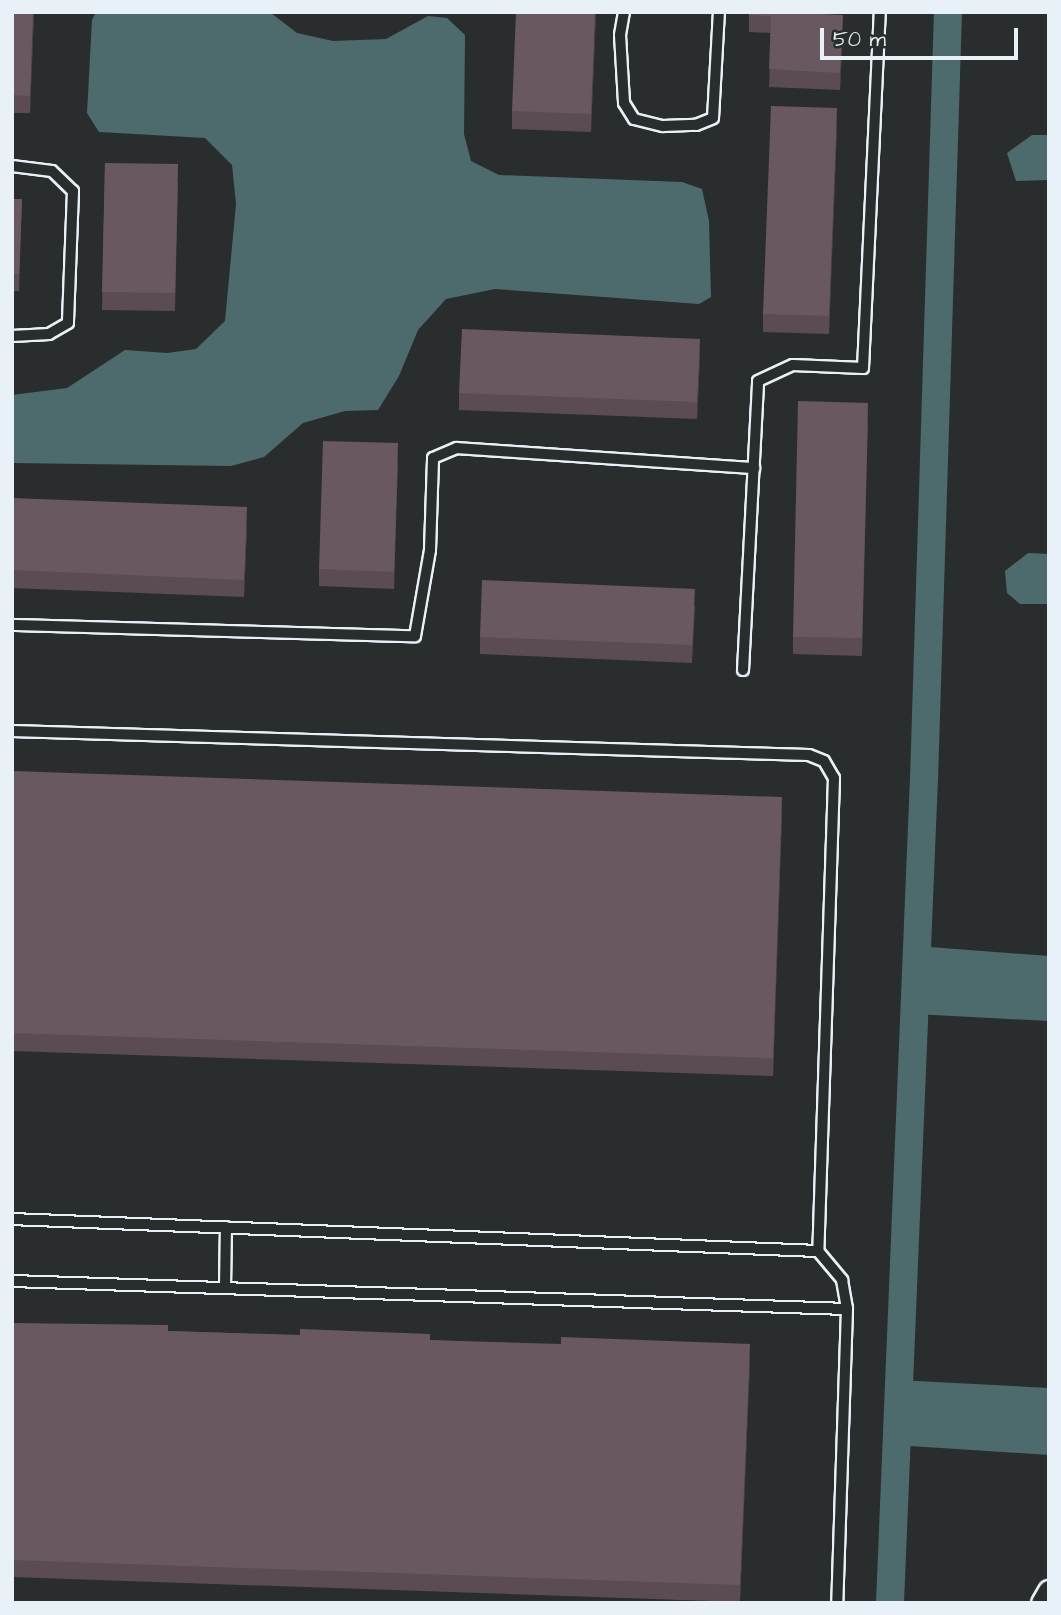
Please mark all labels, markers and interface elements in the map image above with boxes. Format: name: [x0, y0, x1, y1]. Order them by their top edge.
scale bar: [823, 14, 1021, 58]
text: 50 m: [833, 25, 886, 54]

